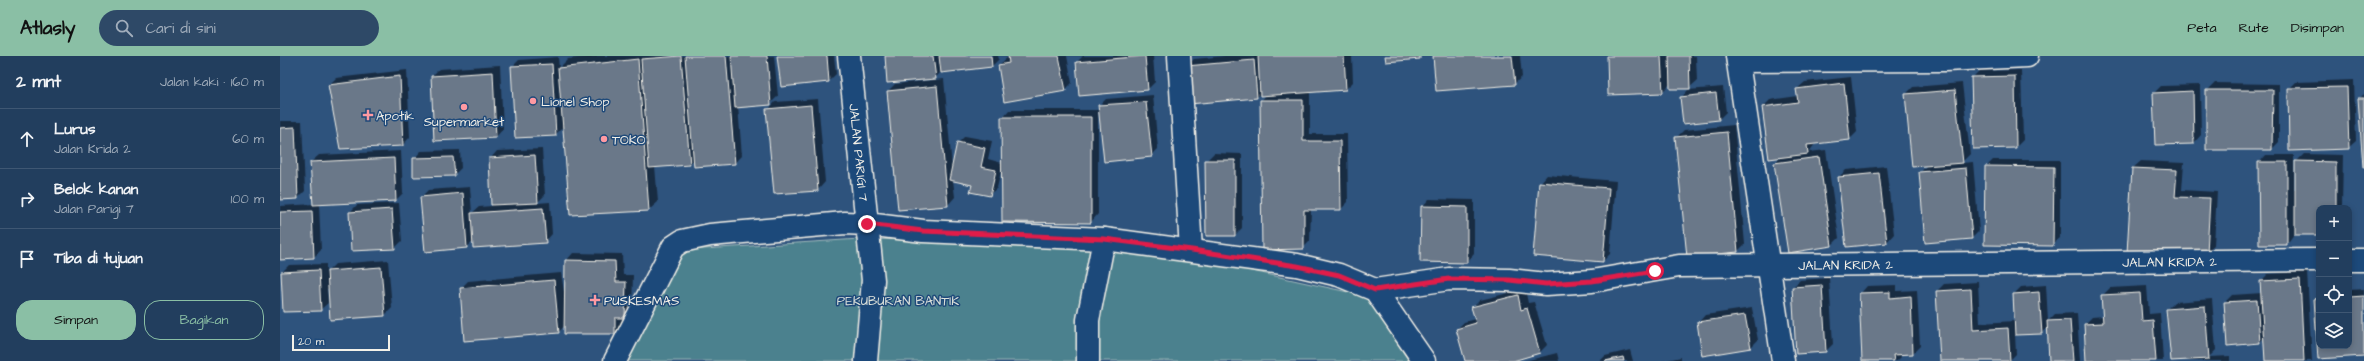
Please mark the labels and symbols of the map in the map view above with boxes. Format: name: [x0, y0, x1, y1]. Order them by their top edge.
place label: Lionel Shop: [541, 93, 609, 111]
marker: Lionel Shop: [528, 96, 538, 106]
marker: Supermarket: [459, 102, 469, 112]
street label: JALAN PARIGI 7: [844, 103, 873, 202]
place label: Apotik: [376, 107, 414, 125]
marker: Apotik: [363, 110, 373, 120]
place label: Supermarket: [424, 113, 505, 131]
place label: TOKO: [612, 131, 646, 149]
marker: TOKO: [599, 134, 609, 144]
route end: [858, 215, 876, 233]
street label: JALAN KRIDA 2: [2122, 253, 2217, 272]
street label: JALAN KRIDA 2: [1798, 256, 1893, 275]
route start: [1646, 262, 1664, 280]
place label: PUSKESMAS: [604, 292, 679, 310]
park label: PEKUBURAN BANTIK: [837, 292, 959, 310]
marker: PUSKESMAS: [589, 294, 601, 306]
scale bar: [292, 333, 390, 352]

